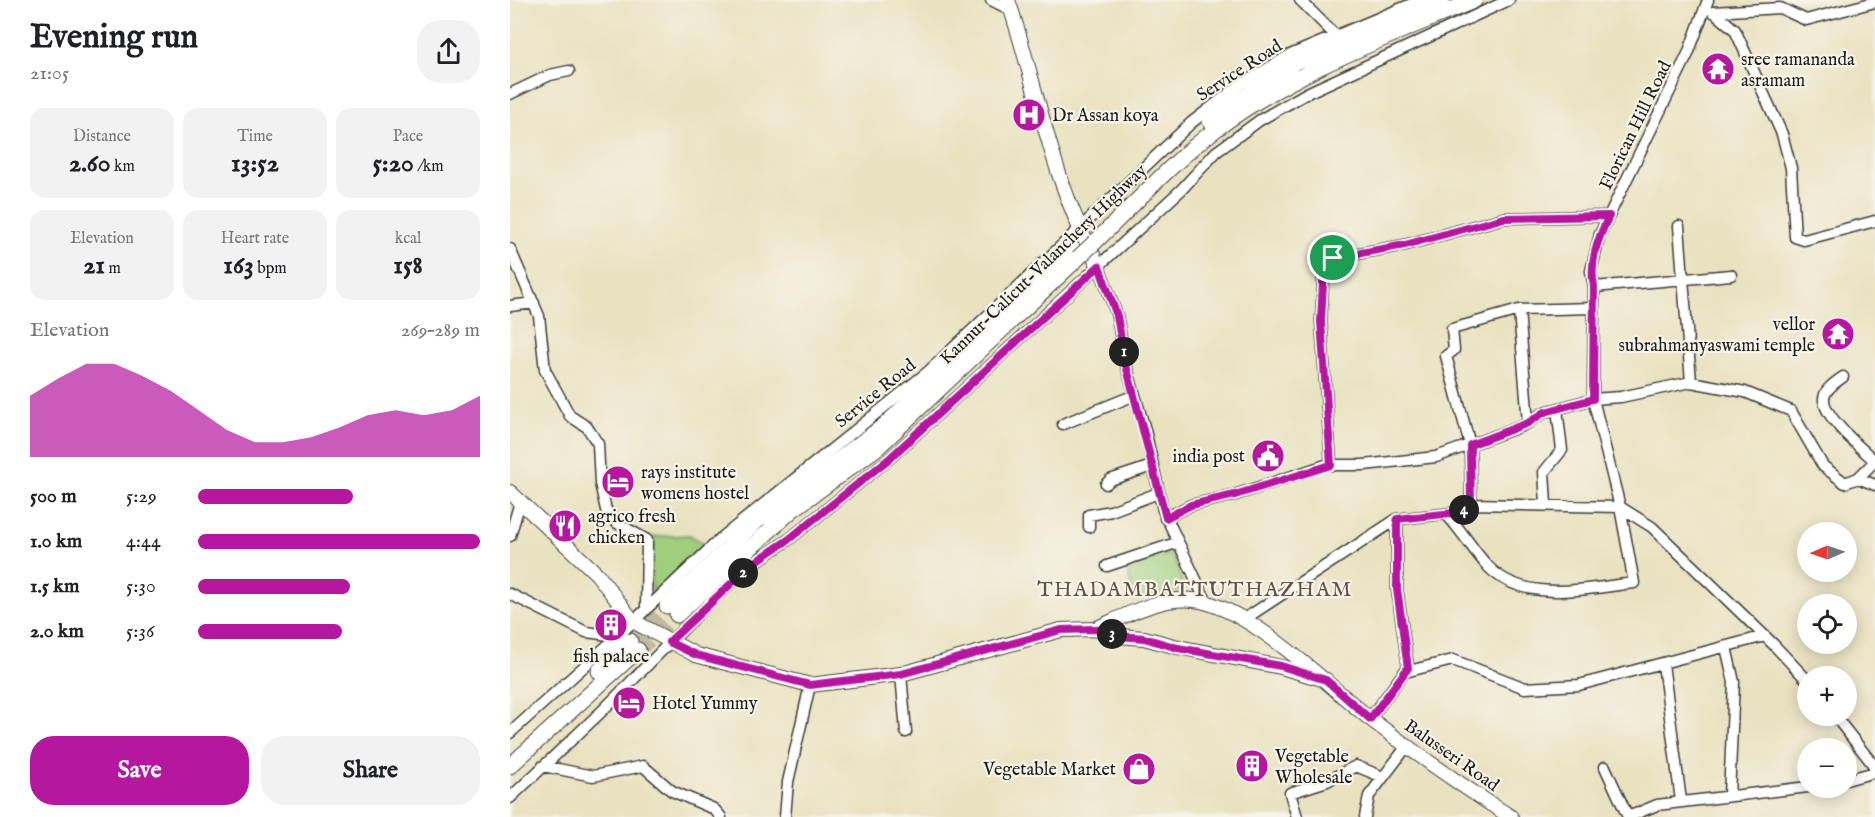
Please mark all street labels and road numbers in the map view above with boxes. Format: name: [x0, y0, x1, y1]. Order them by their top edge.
street label: Service Road: [1193, 35, 1287, 107]
street label: Florican Hill Road: [1595, 57, 1678, 194]
street label: Kannur-Calicut-Valanchery Highway: [936, 160, 1153, 370]
street label: Service Road: [831, 354, 921, 434]
street label: Balusseri Road: [1399, 715, 1503, 798]

